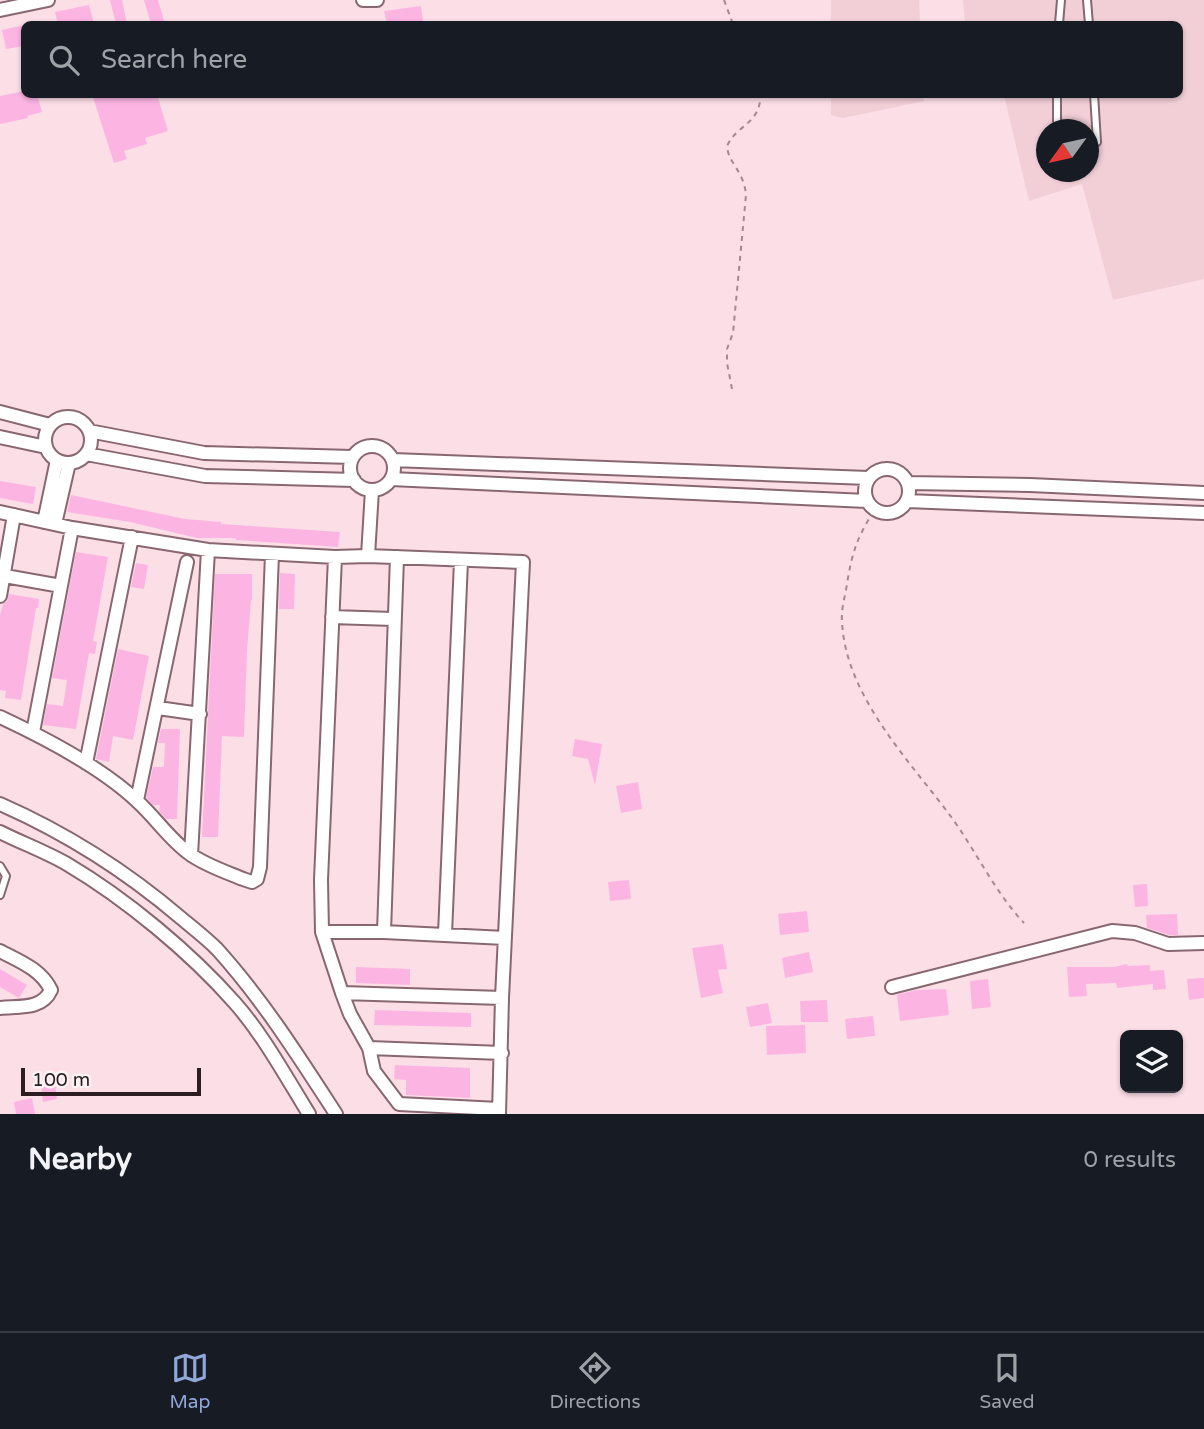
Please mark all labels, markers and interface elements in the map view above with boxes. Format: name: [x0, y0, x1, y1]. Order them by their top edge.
search box: [21, 21, 1183, 98]
icon: search: [45, 41, 83, 79]
text: Search here: [101, 44, 247, 75]
north arrow: [1036, 119, 1099, 182]
map controls: [1120, 1030, 1183, 1093]
button: layers: [1120, 1030, 1183, 1093]
scale bar: [21, 1065, 201, 1097]
text: 100 m: [32, 1069, 90, 1091]
text: Nearby: [28, 1141, 132, 1178]
text: 0 results: [1083, 1146, 1176, 1174]
tab: Map: [170, 1349, 211, 1413]
tab: Directions: [550, 1349, 641, 1413]
tab: Saved: [980, 1349, 1034, 1413]

